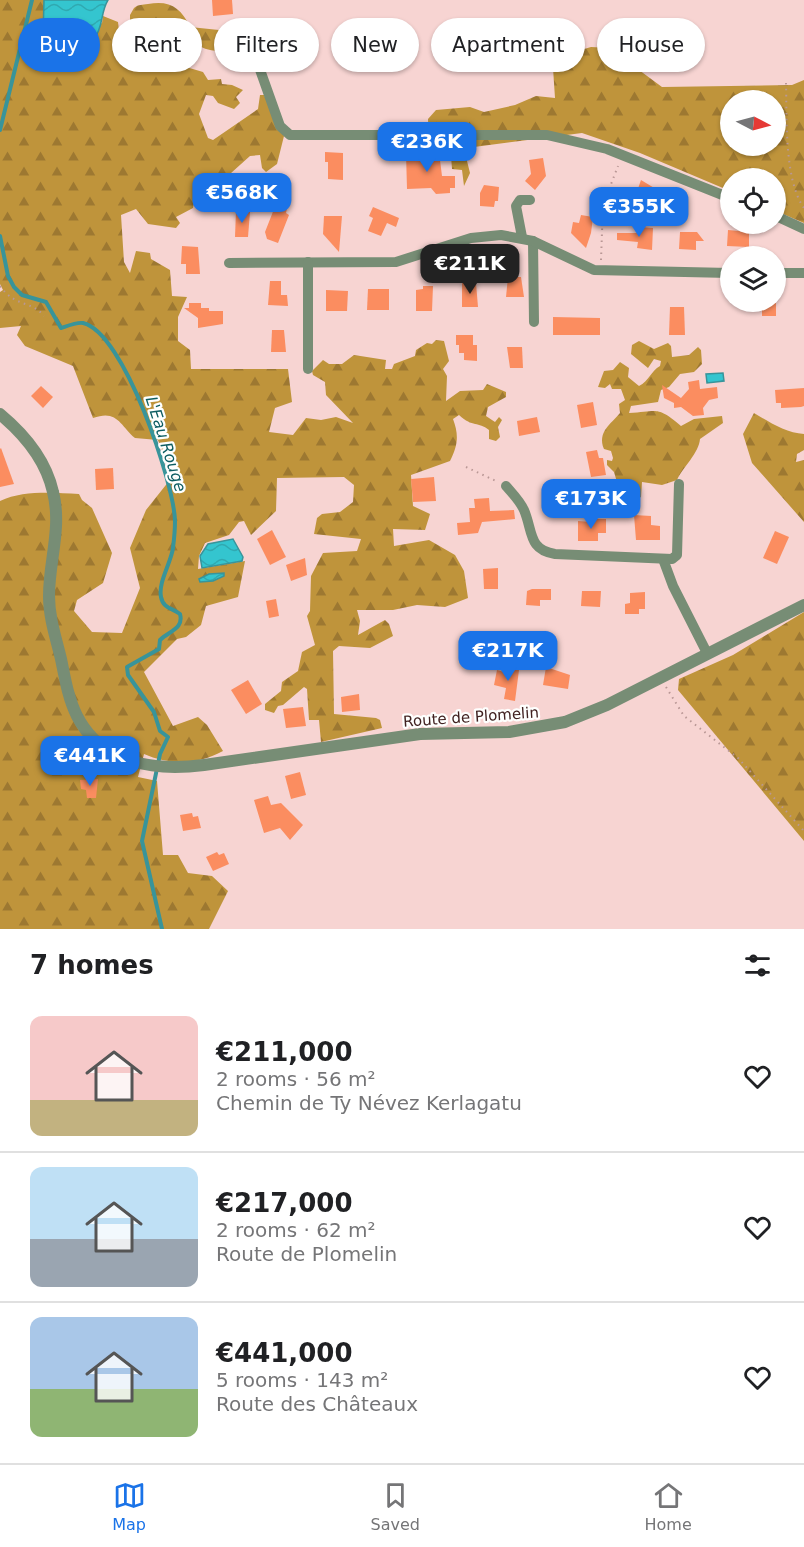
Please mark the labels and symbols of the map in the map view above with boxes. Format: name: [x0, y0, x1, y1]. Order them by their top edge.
north arrow: [720, 90, 786, 156]
pin: €236K: [385, 122, 469, 173]
pin: €568K: [200, 173, 284, 224]
pin: €355K: [597, 187, 681, 238]
pin: €211K: [428, 244, 512, 295]
water label: L'Eau Rouge: [142, 394, 190, 494]
pin: €173K: [549, 479, 633, 530]
pin: €217K: [466, 631, 550, 682]
street label: Route de Plomelin: [403, 703, 539, 731]
pin: €441K: [48, 736, 132, 787]

